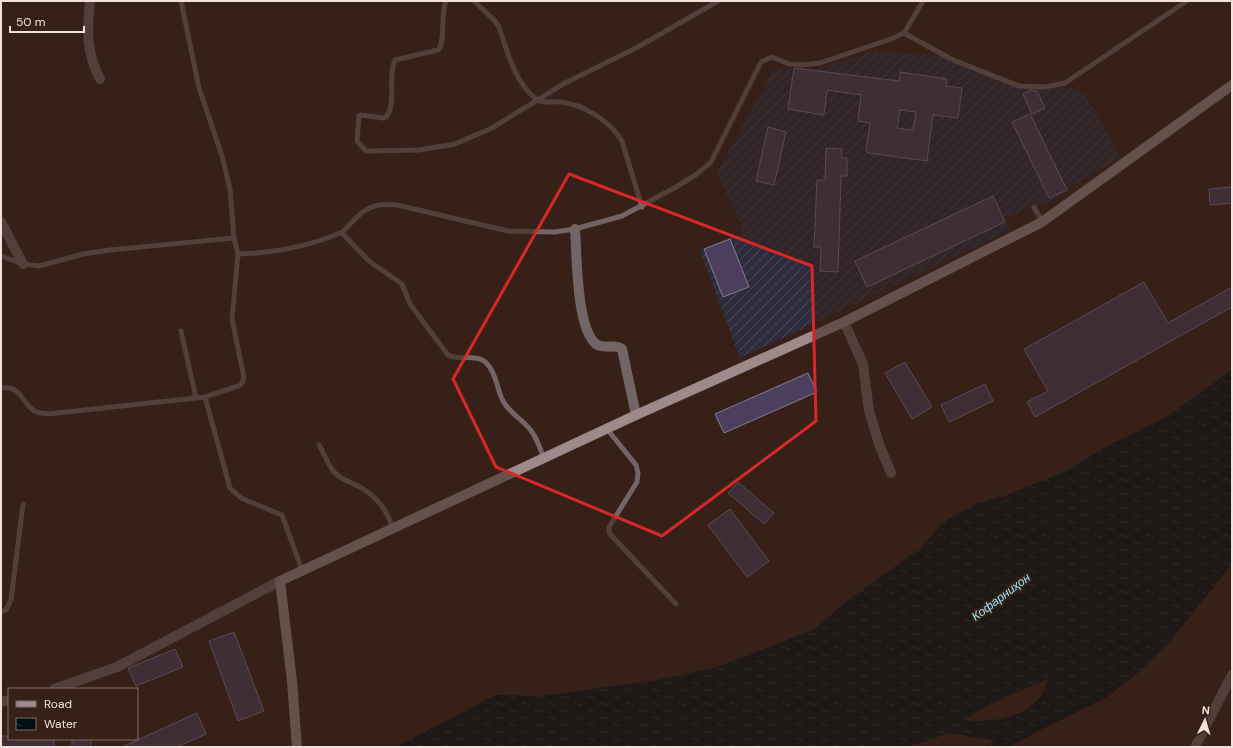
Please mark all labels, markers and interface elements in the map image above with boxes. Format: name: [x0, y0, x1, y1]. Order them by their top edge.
scale bar: [10, 8, 84, 34]
text: 50 m: [16, 14, 45, 30]
water label: Кофарниҳон: [968, 569, 1034, 624]
legend: [8, 688, 138, 740]
text: Road: [44, 696, 72, 712]
north arrow: [1185, 700, 1225, 740]
text: N: [1201, 703, 1210, 717]
text: Water: [44, 716, 78, 732]

